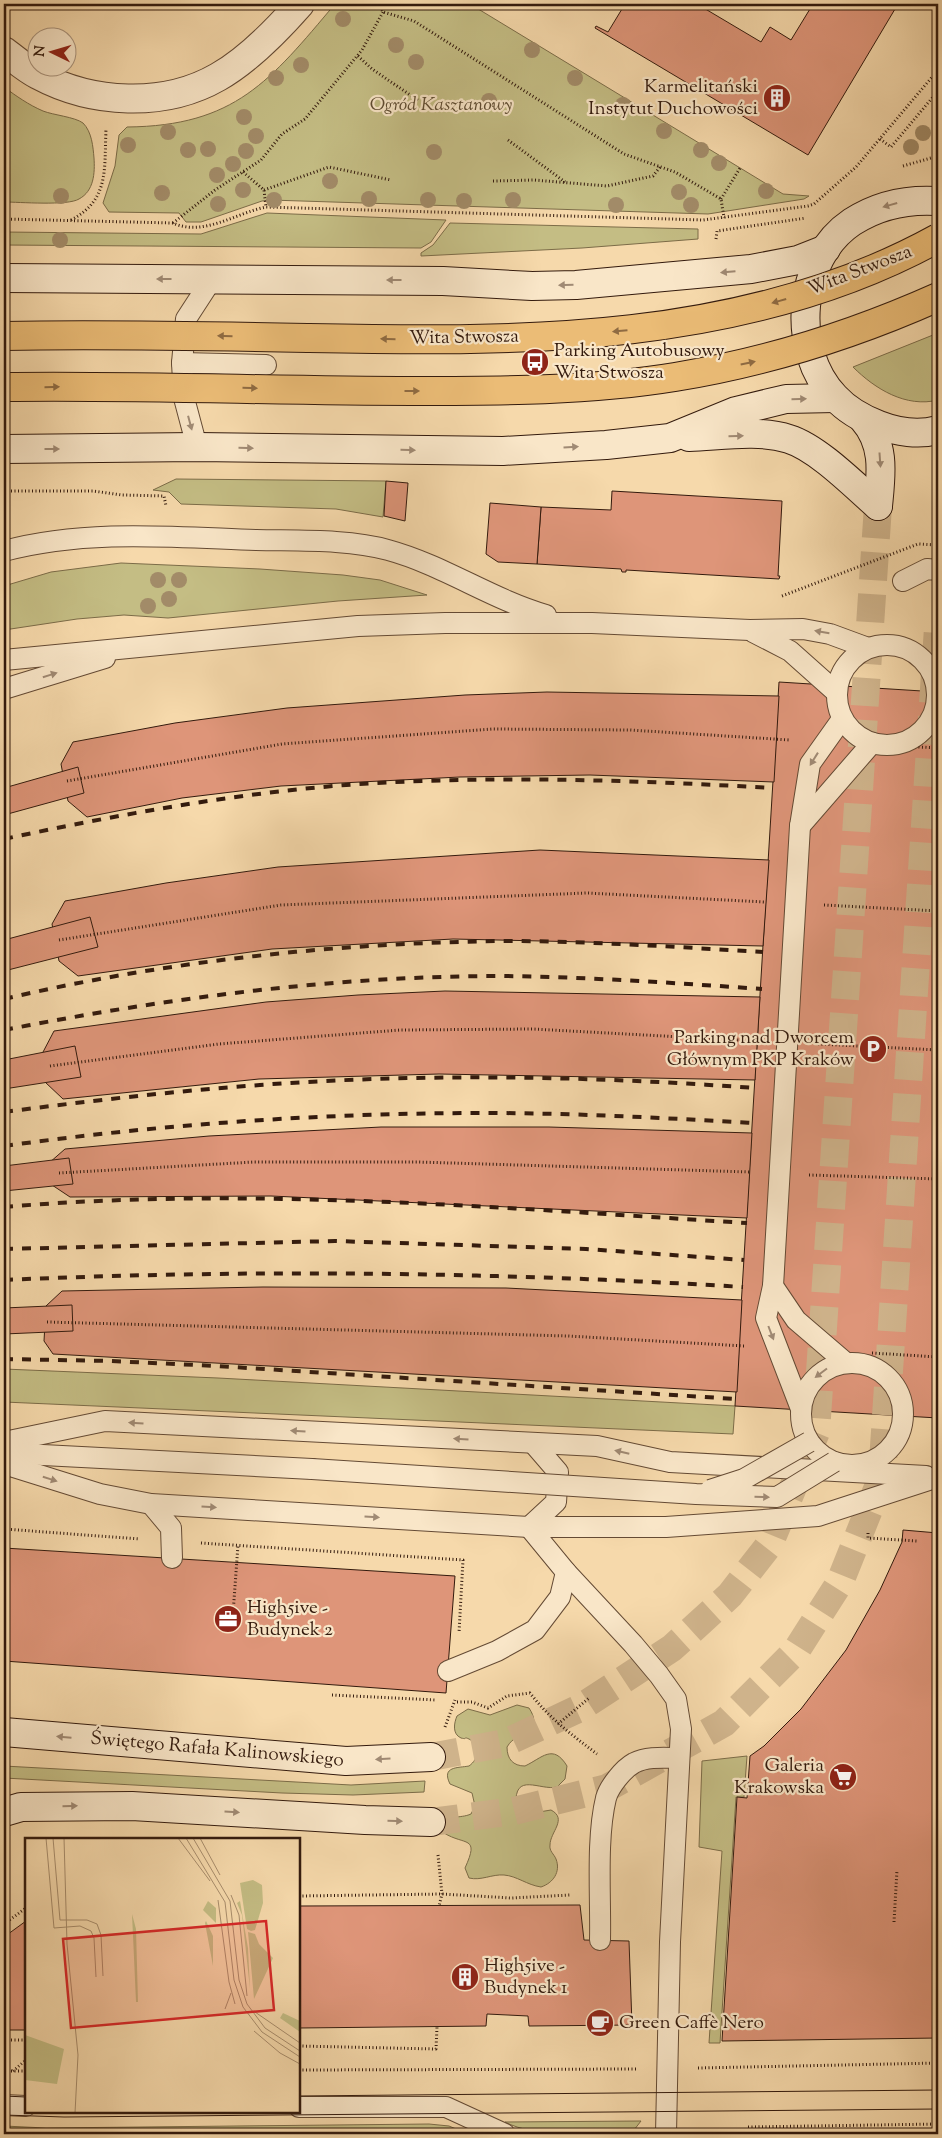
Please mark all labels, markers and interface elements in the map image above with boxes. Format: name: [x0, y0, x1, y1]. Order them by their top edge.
north arrow: [28, 28, 78, 78]
text: N: [31, 45, 51, 57]
place label: Karmelitański Instytut Duchowości: [588, 74, 758, 123]
building icon: Karmelitański Instytut Duchowości: [762, 83, 792, 113]
park label: Ogród Kasztanowy: [370, 92, 512, 119]
one-way arrow: [882, 201, 898, 209]
street label: Wita Stwosza: [804, 239, 916, 303]
one-way arrow: [719, 268, 735, 276]
one-way arrow: [155, 275, 171, 283]
one-way arrow: [386, 276, 402, 284]
one-way arrow: [557, 281, 573, 289]
one-way arrow: [772, 297, 787, 305]
street label: Wita Stwosza: [409, 324, 519, 352]
one-way arrow: [612, 327, 628, 335]
one-way arrow: [217, 332, 233, 340]
one-way arrow: [379, 335, 395, 343]
place label: Parking Autobusowy Wita Stwosza: [554, 338, 725, 387]
bus stop icon: Parking Autobusowy Wita Stwosza: [520, 347, 550, 377]
one-way arrow: [740, 359, 755, 367]
one-way arrow: [45, 382, 61, 390]
one-way arrow: [242, 385, 258, 393]
one-way arrow: [405, 387, 421, 395]
one-way arrow: [792, 394, 808, 402]
one-way arrow: [187, 415, 195, 430]
one-way arrow: [728, 431, 744, 439]
one-way arrow: [563, 443, 579, 451]
one-way arrow: [238, 444, 254, 452]
one-way arrow: [45, 445, 61, 453]
one-way arrow: [400, 446, 416, 454]
one-way arrow: [877, 453, 885, 469]
one-way arrow: [813, 628, 829, 636]
one-way arrow: [43, 670, 58, 678]
one-way arrow: [810, 752, 819, 766]
place label: Parking nad Dworcem Głównym PKP Kraków: [667, 1025, 854, 1074]
parking icon: Parking nad Dworcem Głównym PKP Kraków: [858, 1034, 888, 1064]
one-way arrow: [768, 1326, 776, 1341]
one-way arrow: [814, 1368, 828, 1378]
one-way arrow: [128, 1418, 144, 1426]
one-way arrow: [290, 1426, 306, 1434]
one-way arrow: [452, 1435, 468, 1443]
one-way arrow: [615, 1448, 630, 1456]
one-way arrow: [43, 1475, 58, 1483]
one-way arrow: [755, 1493, 771, 1501]
one-way arrow: [202, 1504, 218, 1512]
one-way arrow: [364, 1514, 380, 1522]
place label: High5ive - Budynek 2: [247, 1595, 333, 1644]
office icon: High5ive - Budynek 2: [213, 1604, 243, 1634]
street label: Świętego Rafała Kalinowskiego: [89, 1725, 345, 1775]
one-way arrow: [55, 1733, 71, 1741]
place label: Galeria Krakowska: [734, 1753, 824, 1802]
one-way arrow: [374, 1756, 390, 1764]
supermarket icon: Galeria Krakowska: [828, 1762, 858, 1792]
one-way arrow: [62, 1802, 78, 1810]
one-way arrow: [225, 1808, 241, 1816]
one-way arrow: [387, 1817, 403, 1825]
inset map: [25, 1838, 300, 2113]
place label: High5ive - Budynek 1: [484, 1953, 568, 2002]
building icon: High5ive - Budynek 1: [450, 1962, 480, 1992]
cafe icon: Green Caffè Nero: [585, 2008, 615, 2038]
place label: Green Caffè Nero: [619, 2010, 764, 2037]

